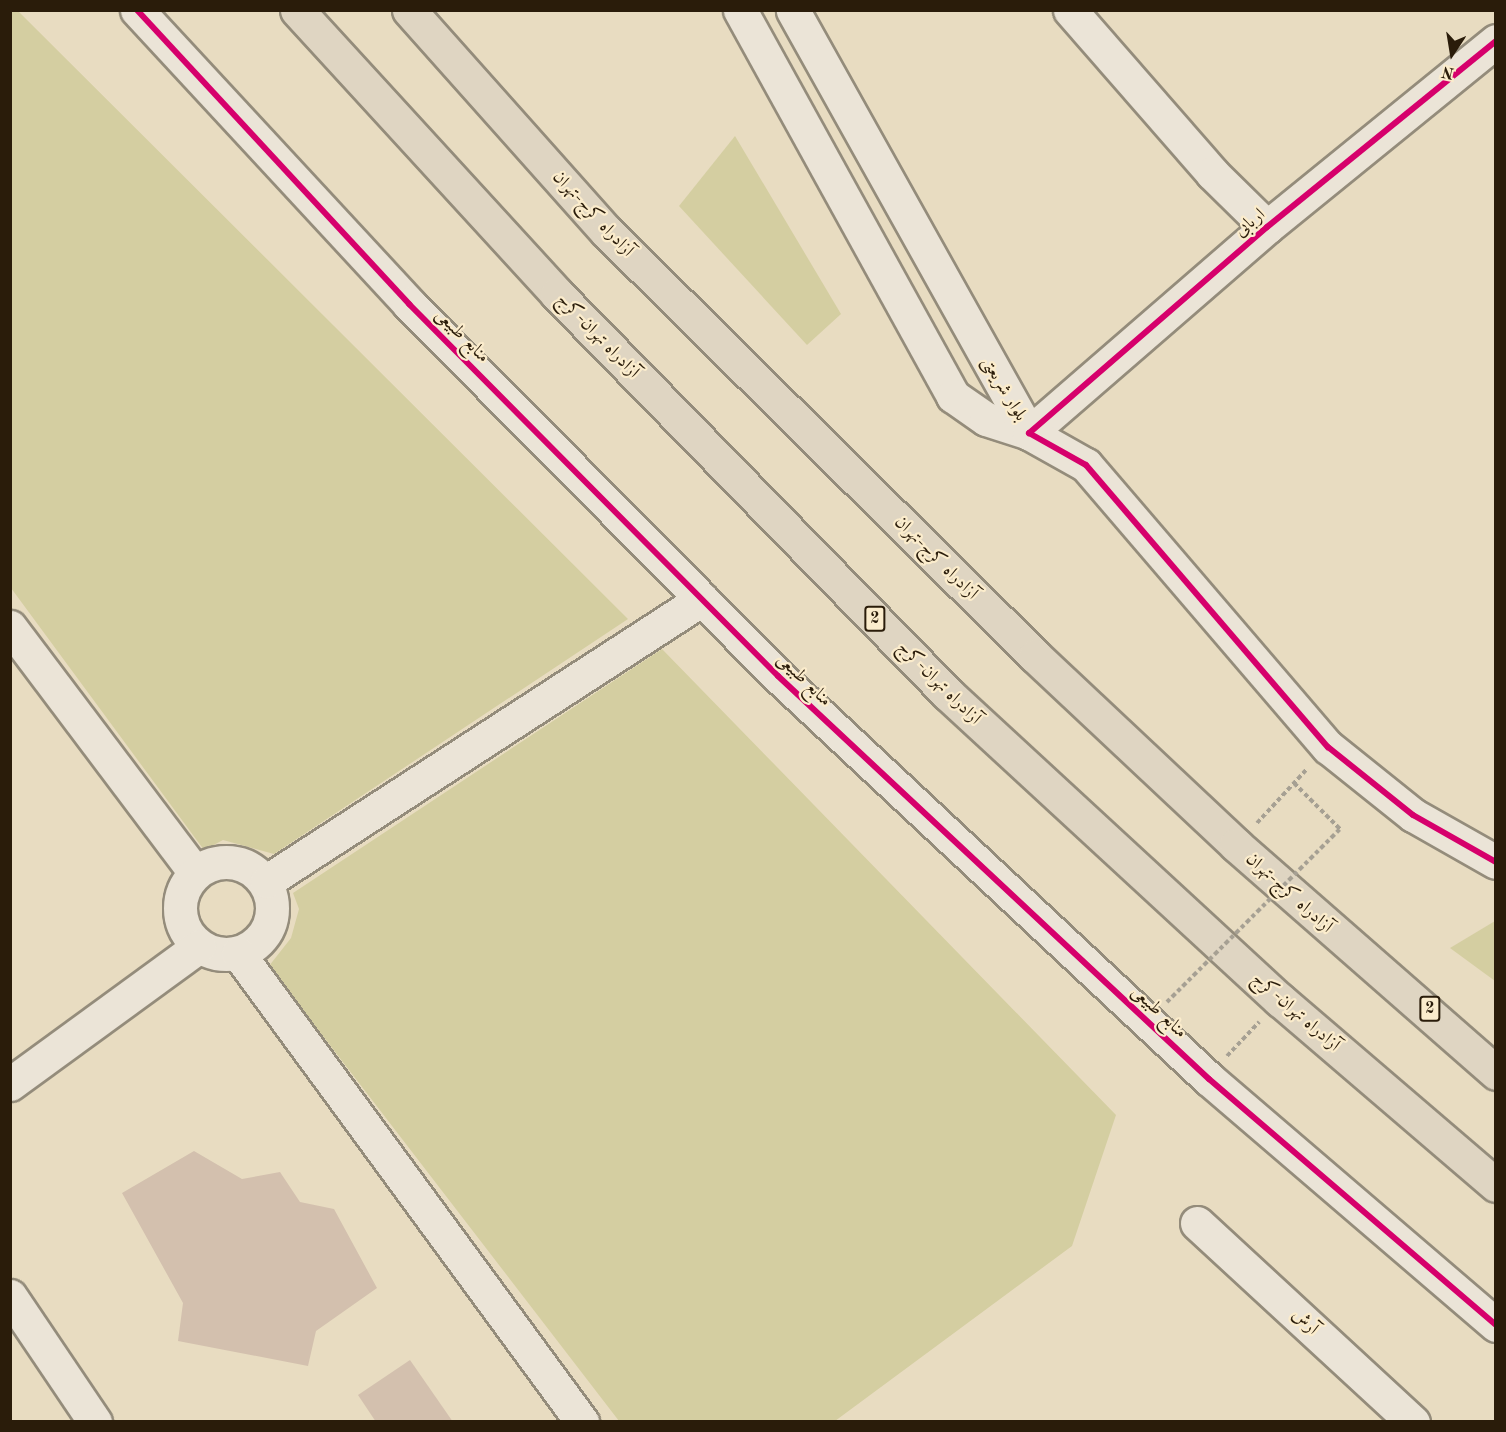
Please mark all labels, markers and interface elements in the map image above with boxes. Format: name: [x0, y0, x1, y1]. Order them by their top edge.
north arrow: [1422, 24, 1482, 84]
text: N: [1441, 63, 1456, 81]
street label: آزادراه کرج-تهران: [548, 167, 638, 261]
street label: اربابی: [1230, 204, 1270, 242]
street label: آزادراه تهران-کرج: [552, 289, 644, 383]
street label: منابع طبیعی: [430, 304, 494, 368]
street label: بلوار شریعتی: [976, 353, 1032, 425]
street label: آزادراه کرج-تهران: [890, 512, 982, 604]
road number: 2: [863, 606, 887, 632]
street label: آزادراه تهران-کرج: [893, 637, 985, 729]
street label: منابع طبیعی: [772, 649, 836, 711]
street label: آزادراه کرج-تهران: [1241, 848, 1337, 938]
street label: آزادراه تهران-کرج: [1248, 968, 1344, 1056]
street label: منابع طبیعی: [1127, 981, 1191, 1043]
road number: 2: [1418, 996, 1442, 1022]
street label: آرش: [1287, 1304, 1323, 1340]

